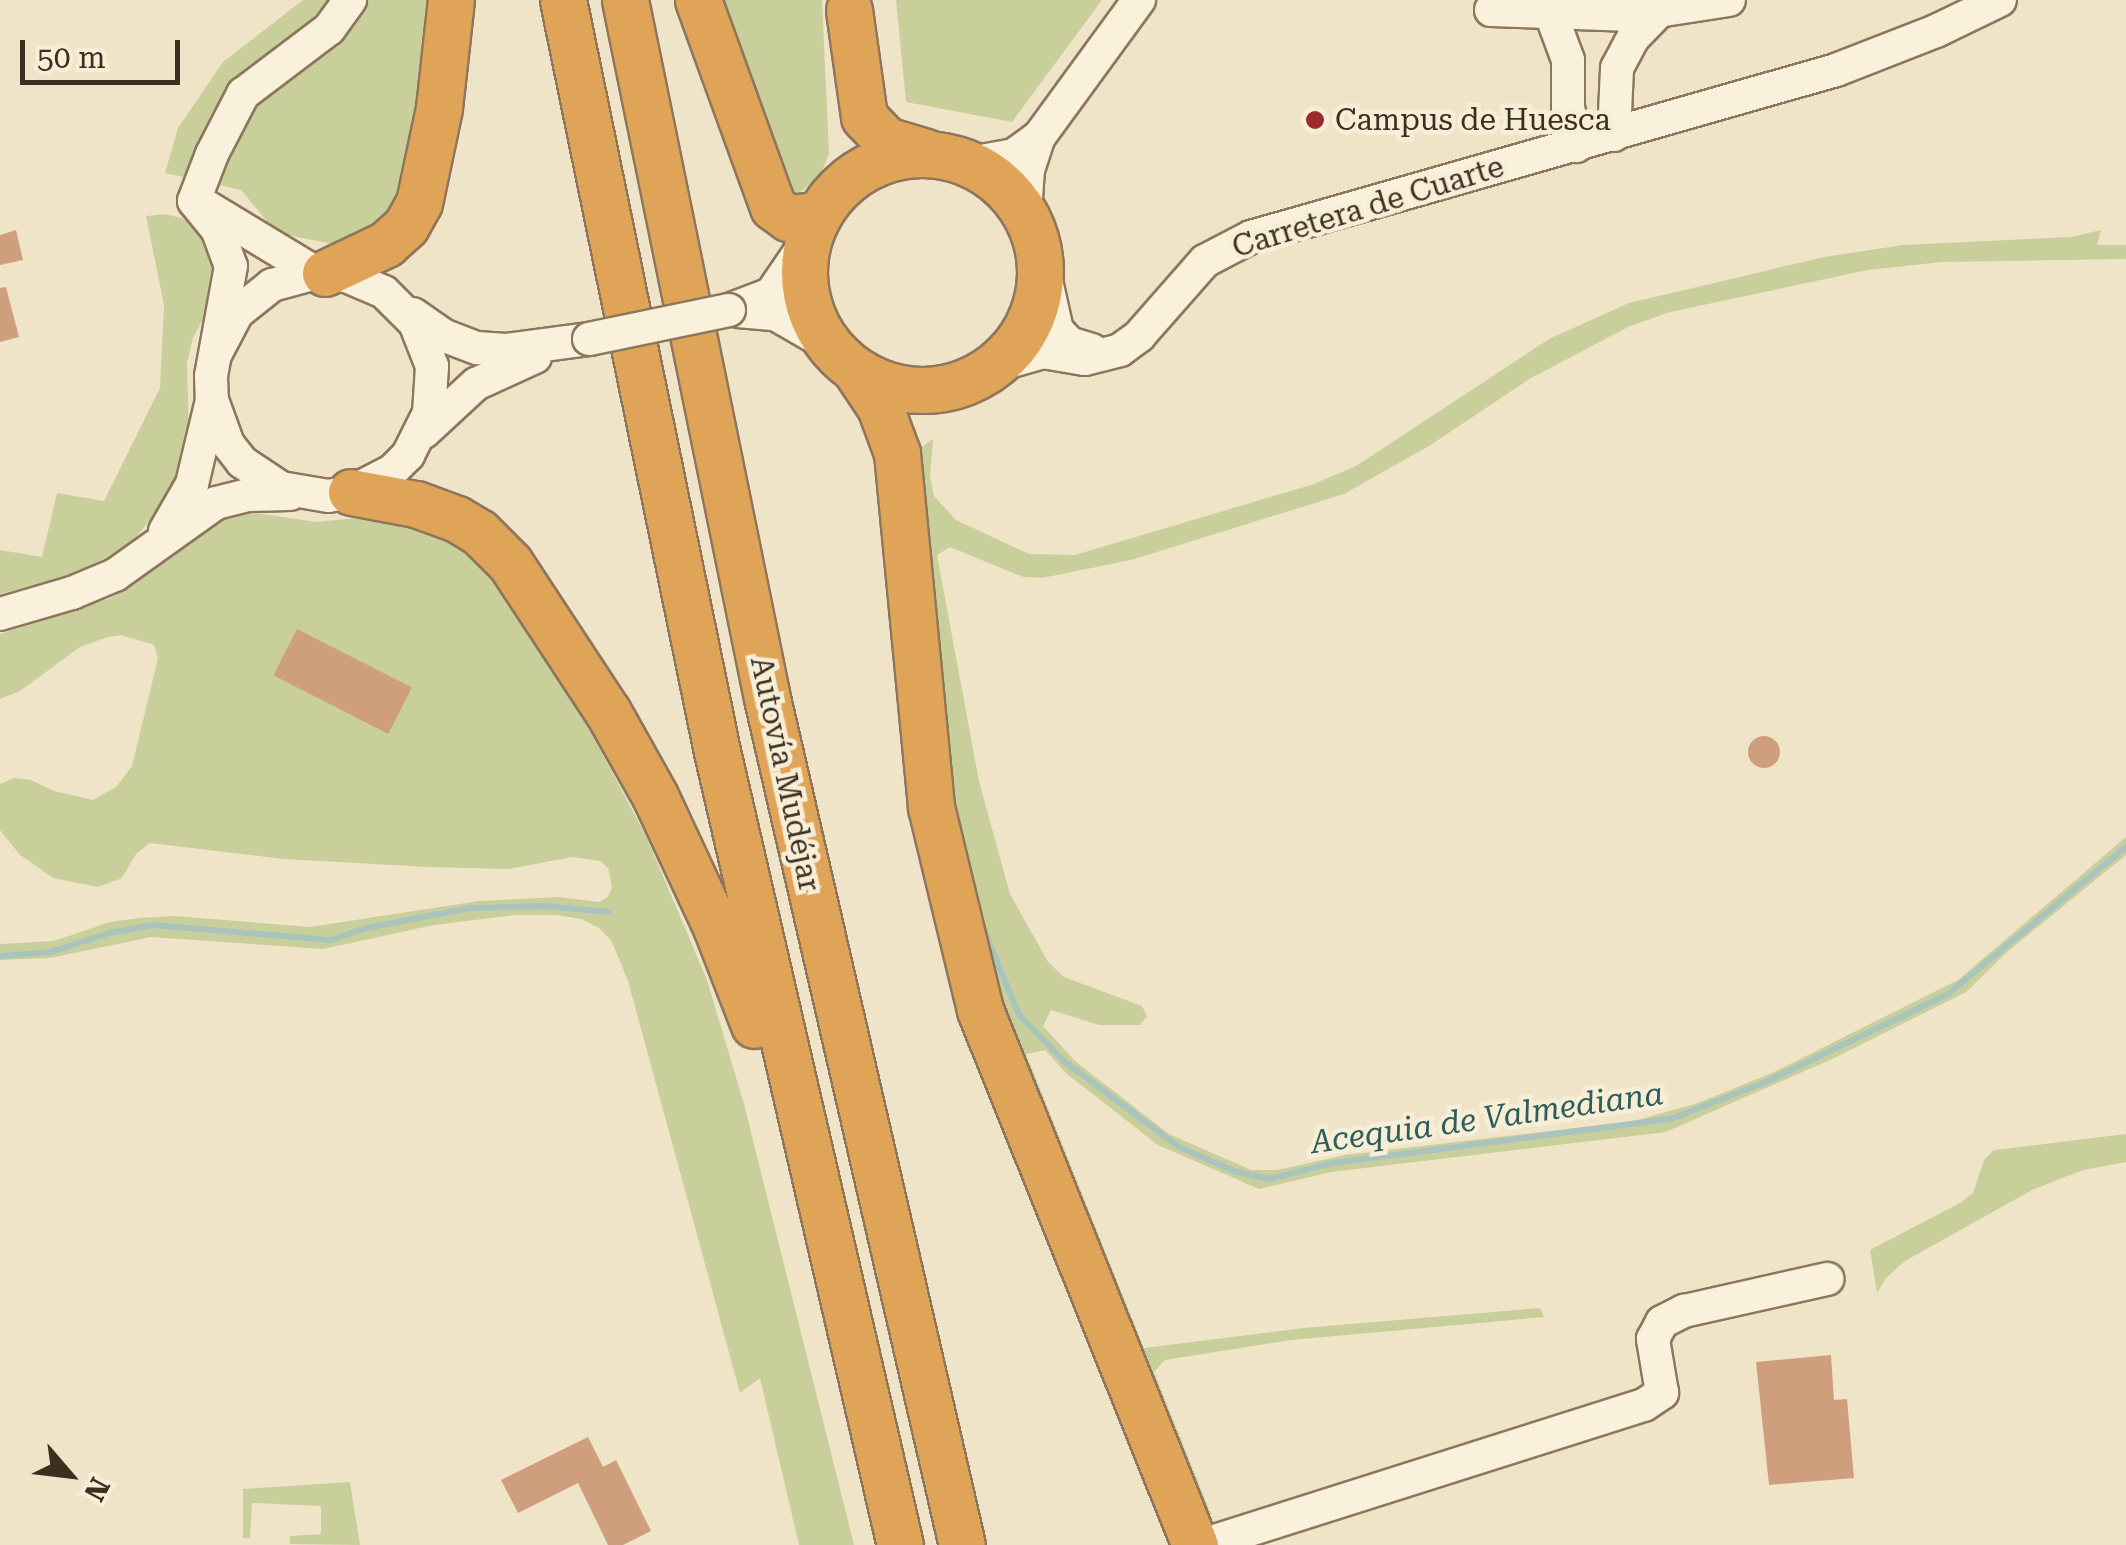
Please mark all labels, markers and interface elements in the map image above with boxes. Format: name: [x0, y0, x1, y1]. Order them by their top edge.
scale bar: [25, 20, 185, 82]
text: 50 m: [37, 40, 106, 75]
place label: Campus de Huesca: [1335, 102, 1611, 138]
marker: Campus de Huesca: [1304, 109, 1326, 131]
street label: Carretera de Cuarte: [1228, 149, 1508, 265]
street label: Autovía Mudéjar: [743, 653, 827, 895]
water label: Acequia de Valmediana: [1308, 1074, 1666, 1162]
north arrow: [20, 1425, 120, 1525]
text: N: [77, 1472, 117, 1507]

